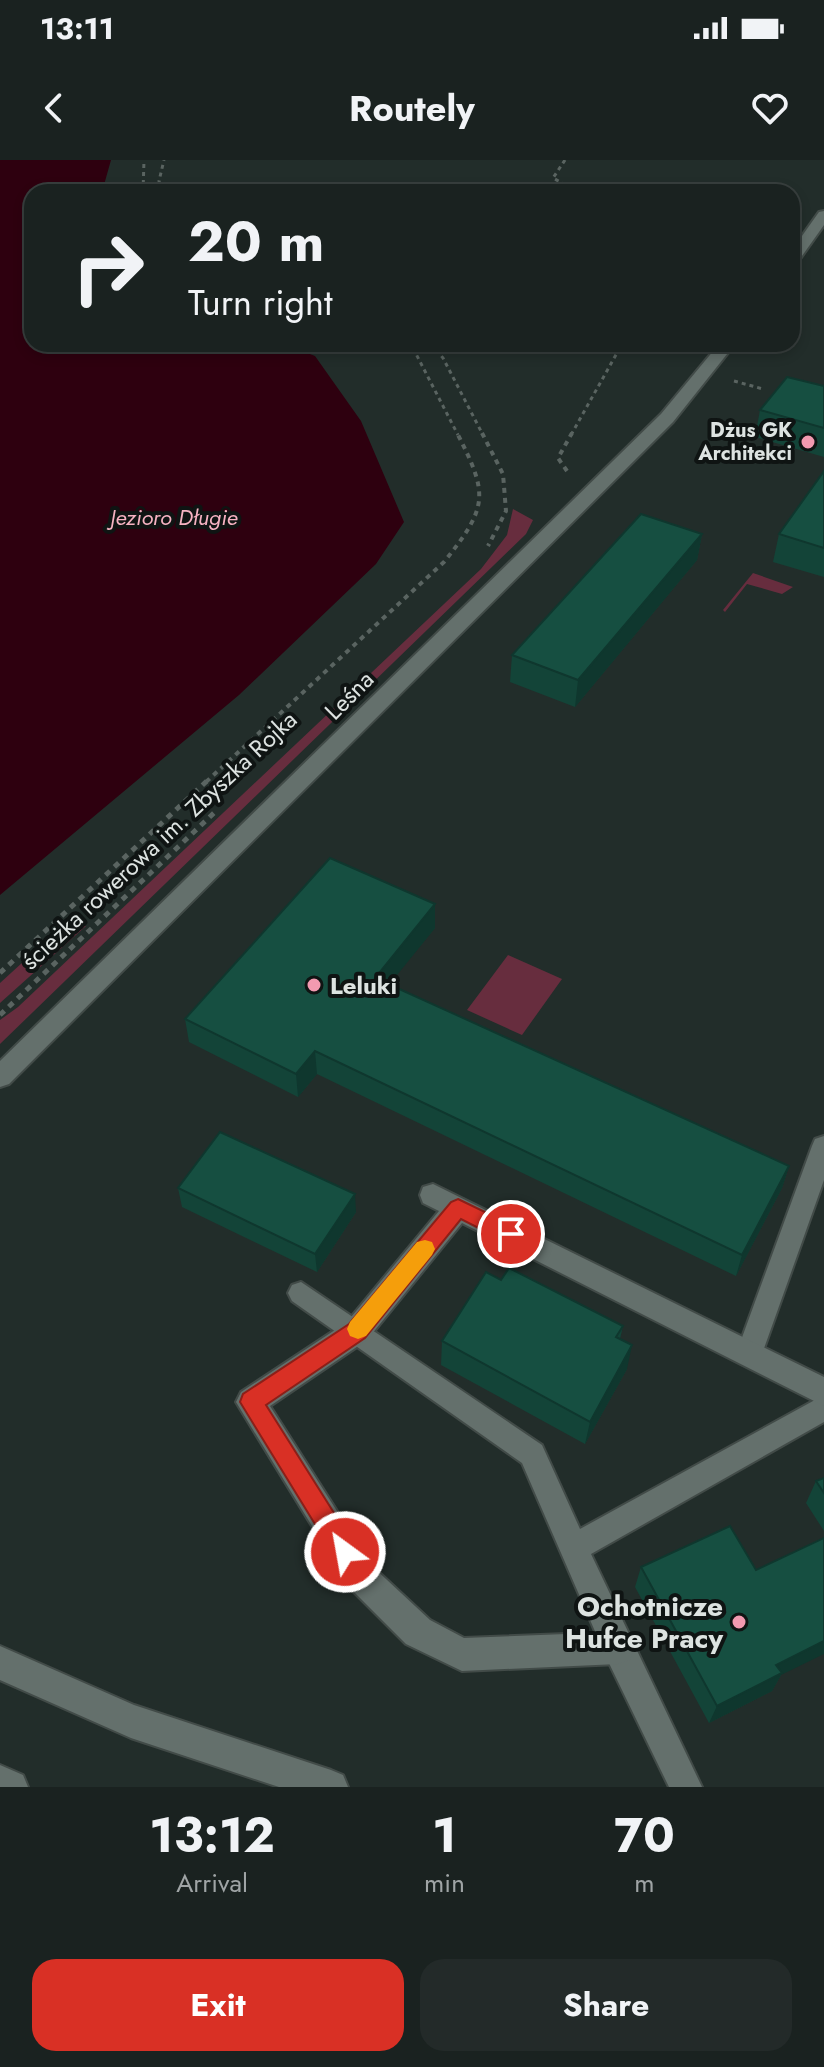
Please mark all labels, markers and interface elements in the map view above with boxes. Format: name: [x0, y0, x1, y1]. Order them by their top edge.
text: 13:11: [40, 7, 114, 50]
text: Routely: [349, 82, 475, 134]
icon: back: [32, 86, 76, 130]
icon: heart: [748, 86, 792, 130]
text: 20 m: [188, 201, 325, 282]
icon: right: [56, 216, 160, 320]
text: Turn right: [188, 276, 333, 328]
place label: Dżus GK Architekci: [697, 416, 792, 468]
marker: Dżus GK Architekci: [799, 433, 817, 451]
water label: Jezioro Długie: [106, 501, 238, 533]
street label: Leśna: [316, 662, 382, 728]
street label: ścieżka rowerowa im. Zbyszka Rojka: [13, 703, 305, 977]
place label: Leluki: [330, 968, 397, 1003]
marker: Leluki: [305, 976, 323, 994]
pin: [477, 1200, 545, 1268]
icon: arrive: [489, 1212, 533, 1256]
position arrow: [303, 1510, 387, 1594]
place label: Ochotnicze Hufce Pracy: [565, 1586, 723, 1659]
marker: Ochotnicze Hufce Pracy: [730, 1613, 748, 1631]
text: 13:12: [149, 1801, 275, 1870]
text: 1: [432, 1801, 457, 1870]
text: 70: [614, 1801, 675, 1870]
text: Arrival: [176, 1864, 248, 1902]
text: min: [424, 1864, 465, 1902]
text: m: [634, 1864, 655, 1902]
button: Exit: [32, 1959, 404, 2051]
button: Share: [420, 1959, 792, 2051]

